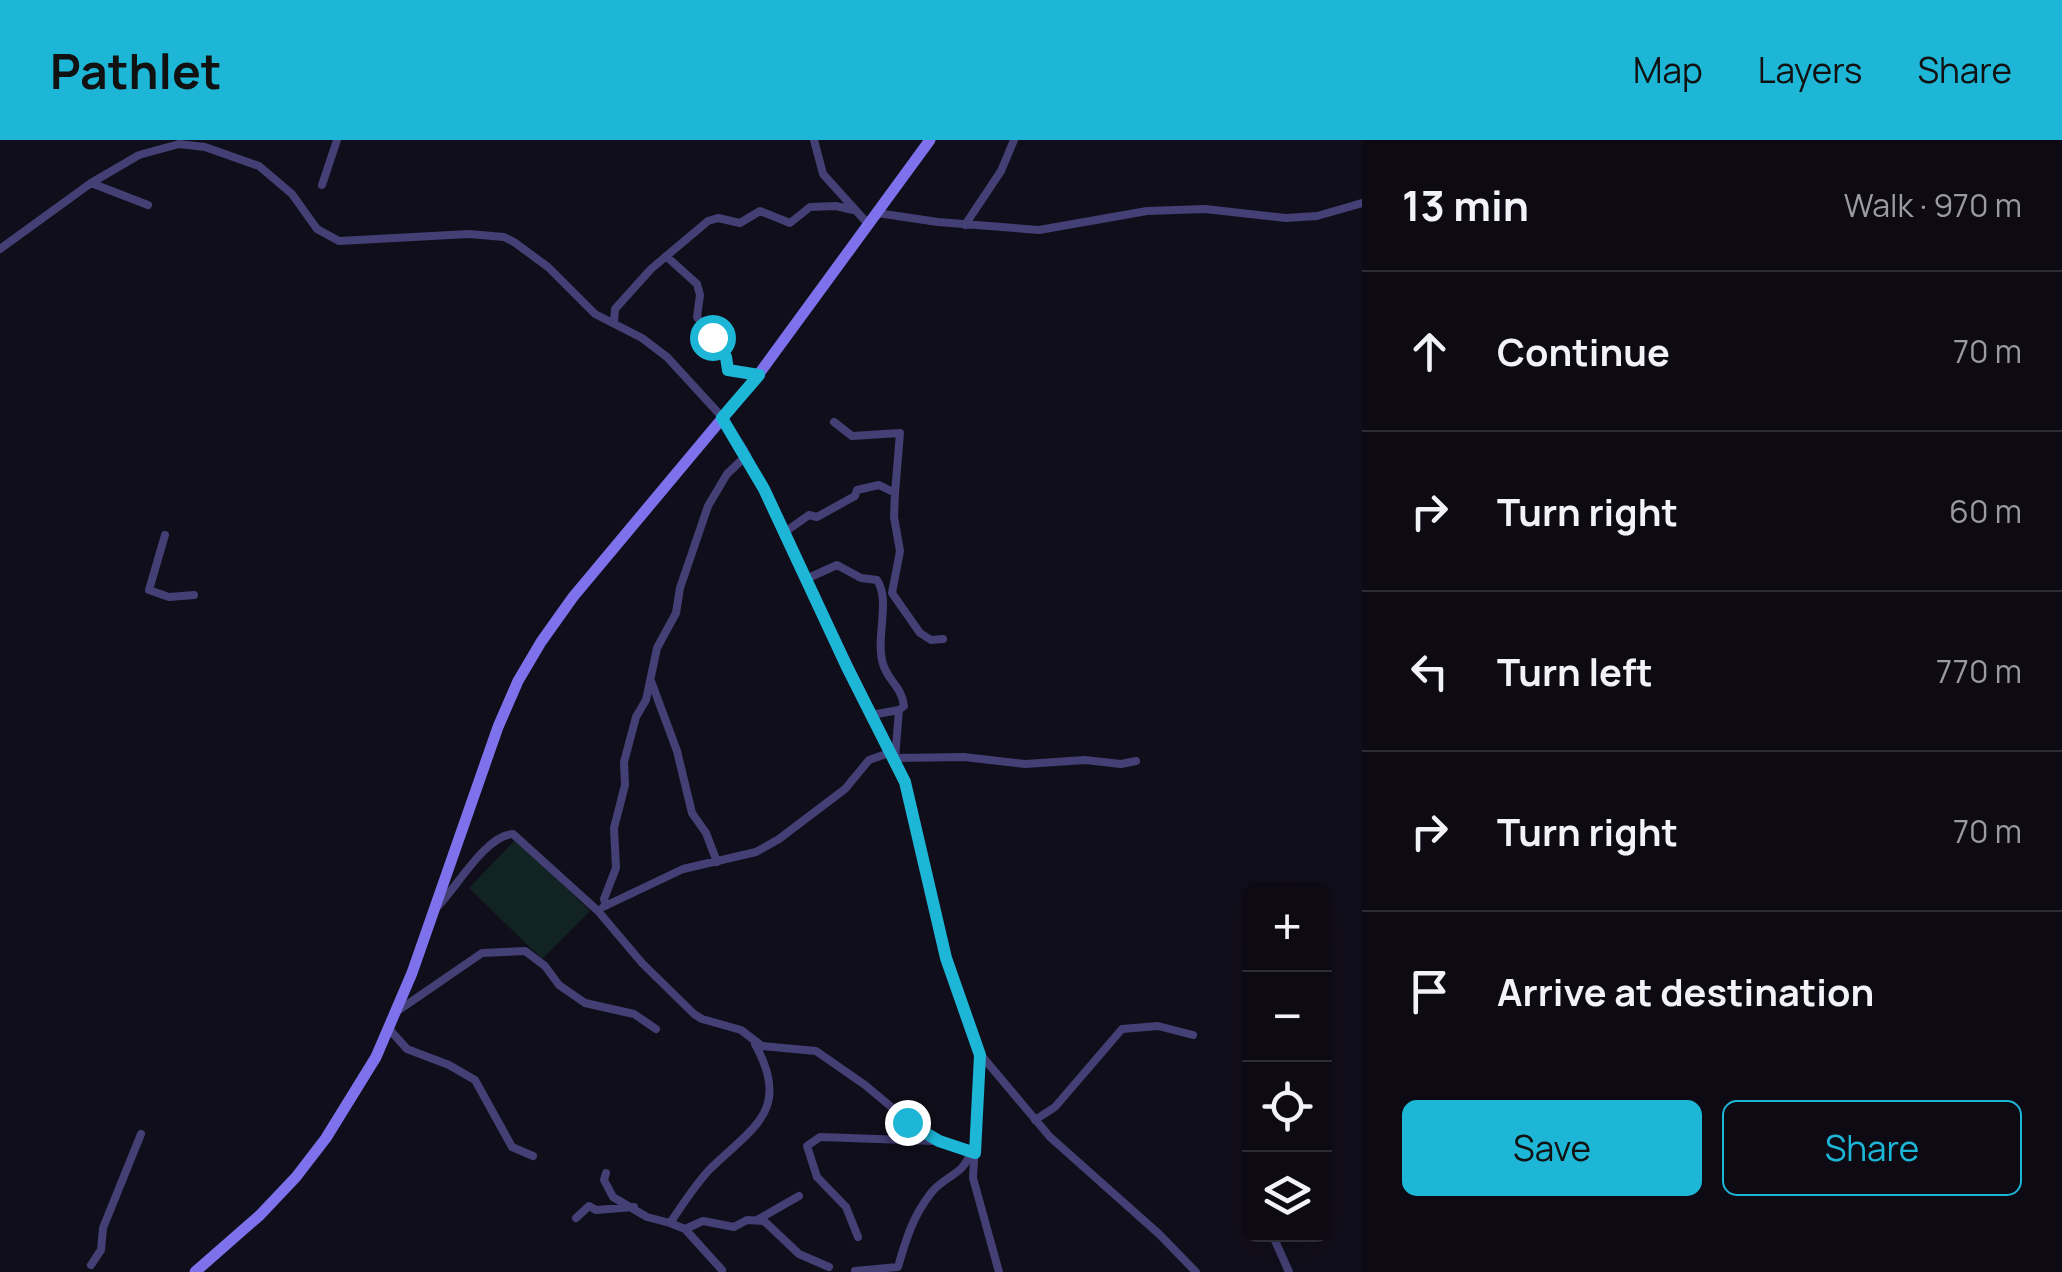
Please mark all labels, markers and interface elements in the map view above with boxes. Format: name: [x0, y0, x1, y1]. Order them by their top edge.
text: Pathlet: [50, 38, 222, 103]
text: Map: [1633, 46, 1703, 94]
text: Layers: [1758, 46, 1862, 94]
text: Share: [1917, 46, 2012, 94]
text: 13 min: [1402, 176, 1529, 234]
text: Walk · 970 m: [1844, 183, 2022, 227]
route start: [690, 315, 736, 361]
icon: ahead: [1402, 324, 1457, 379]
text: Continue: [1497, 325, 1670, 377]
text: 70 m: [1953, 329, 2022, 373]
icon: right: [1402, 484, 1457, 539]
text: Turn right: [1497, 485, 1678, 537]
text: 60 m: [1949, 489, 2022, 533]
icon: left: [1402, 644, 1457, 699]
text: Turn left: [1497, 645, 1653, 697]
text: 770 m: [1936, 649, 2022, 693]
icon: right: [1402, 804, 1457, 859]
text: Turn right: [1497, 805, 1678, 857]
text: 70 m: [1953, 809, 2022, 853]
map controls: [1242, 882, 1332, 1242]
button: +: [1242, 882, 1332, 972]
icon: arrive: [1402, 964, 1457, 1019]
text: Arrive at destination: [1497, 965, 1874, 1017]
button: −: [1242, 972, 1332, 1062]
button: locate: [1242, 1062, 1332, 1152]
route end: [885, 1100, 931, 1146]
button: Save: [1402, 1100, 1702, 1196]
button: Share: [1722, 1100, 2022, 1196]
button: layers: [1242, 1152, 1332, 1242]

